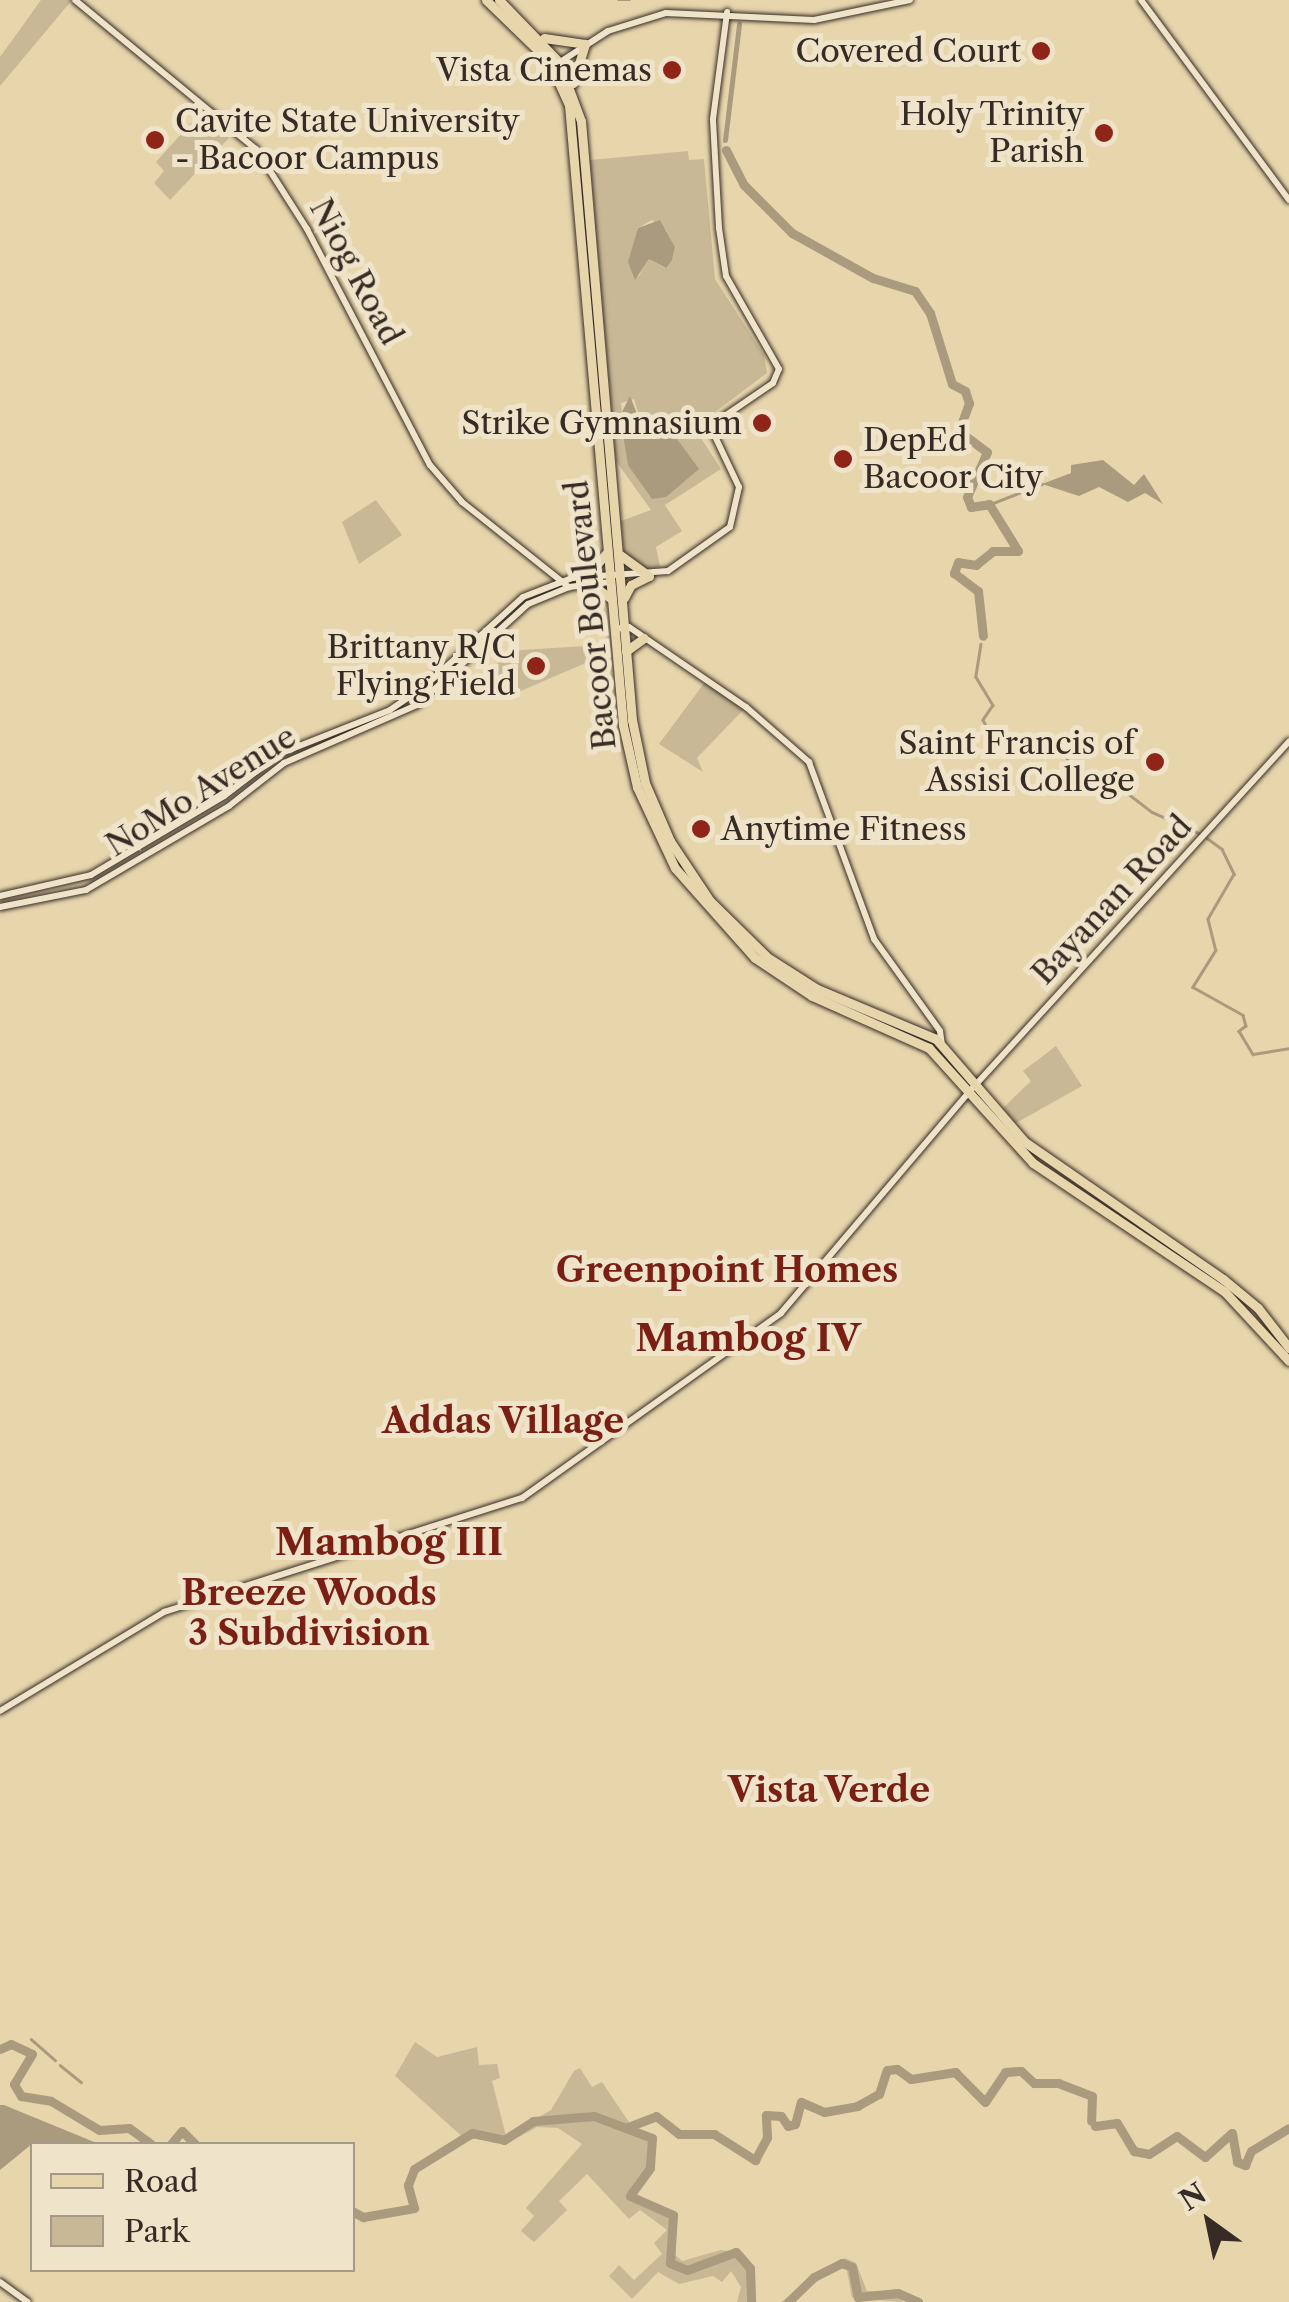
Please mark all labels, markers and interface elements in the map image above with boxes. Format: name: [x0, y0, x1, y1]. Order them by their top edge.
place label: Covered Court: [796, 32, 1021, 70]
marker: Covered Court: [1030, 40, 1052, 62]
place label: Vista Cinemas: [436, 51, 652, 89]
marker: Vista Cinemas: [661, 59, 683, 81]
place label: Holy Trinity Parish: [898, 96, 1084, 171]
place label: Cavite State University - Bacoor Campus: [175, 103, 520, 178]
marker: Holy Trinity Parish: [1093, 122, 1115, 144]
marker: Cavite State University - Bacoor Campus: [144, 129, 166, 151]
street label: Niog Road: [301, 192, 411, 352]
place label: Strike Gymnasium: [461, 404, 742, 442]
marker: Strike Gymnasium: [751, 412, 773, 434]
place label: DepEd Bacoor City: [863, 422, 1044, 497]
marker: DepEd Bacoor City: [832, 448, 854, 470]
street label: Bacoor Boulevard: [558, 478, 624, 752]
place label: Brittany R/C Flying Field: [326, 629, 516, 704]
marker: Brittany R/C Flying Field: [525, 655, 547, 677]
street label: NoMo Avenue: [98, 717, 304, 865]
place label: Saint Francis of Assisi College: [899, 725, 1135, 800]
marker: Saint Francis of Assisi College: [1144, 751, 1166, 773]
street label: Bayanan Road: [1024, 808, 1200, 992]
place label: Anytime Fitness: [721, 810, 967, 848]
marker: Anytime Fitness: [690, 818, 712, 840]
district label: Greenpoint Homes: [556, 1249, 898, 1291]
district label: Mambog IV: [635, 1315, 861, 1361]
district label: Addas Village: [381, 1400, 625, 1442]
district label: Mambog III: [275, 1519, 503, 1565]
district label: Breeze Woods 3 Subdivision: [181, 1572, 437, 1654]
district label: Vista Verde: [727, 1769, 931, 1811]
legend: [30, 2142, 355, 2272]
text: Road: [124, 2163, 198, 2200]
north arrow: [1159, 2172, 1259, 2272]
text: N: [1173, 2176, 1212, 2218]
text: Park: [124, 2213, 189, 2250]

